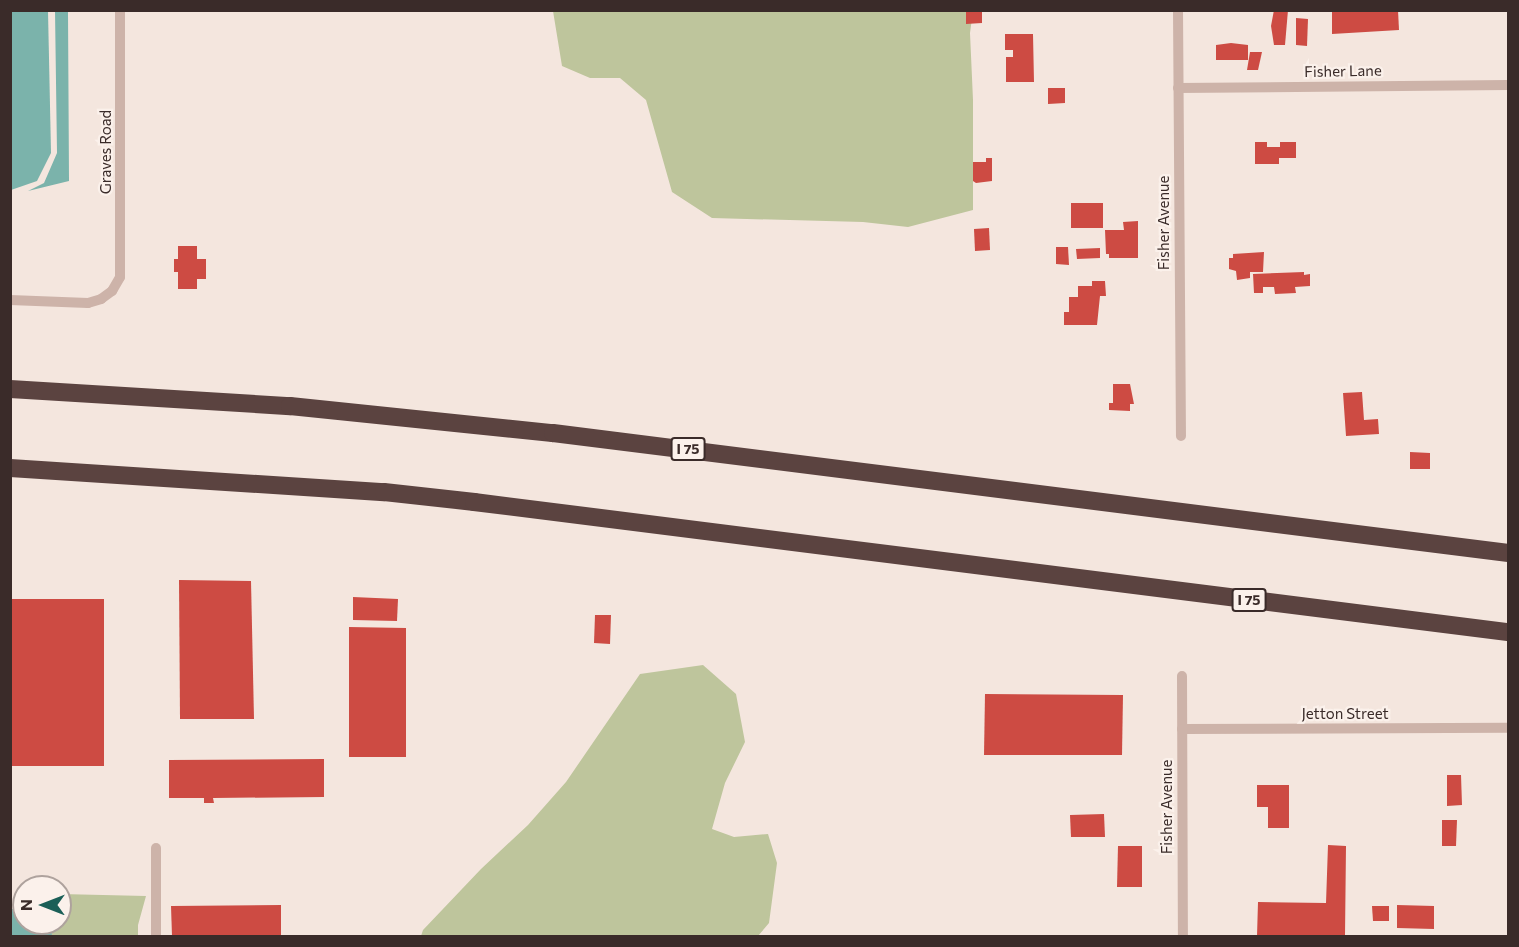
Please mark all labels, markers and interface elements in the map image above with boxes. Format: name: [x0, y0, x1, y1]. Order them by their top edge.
street label: Fisher Lane: [1304, 61, 1382, 81]
street label: Graves Road: [97, 110, 115, 194]
street label: Fisher Avenue: [1155, 176, 1173, 270]
road number: I 75: [670, 438, 706, 460]
road number: I 75: [1231, 589, 1267, 611]
street label: Jetton Street: [1301, 705, 1389, 723]
street label: Fisher Avenue: [1158, 760, 1176, 854]
north arrow: [12, 875, 72, 935]
text: N: [16, 899, 35, 911]

